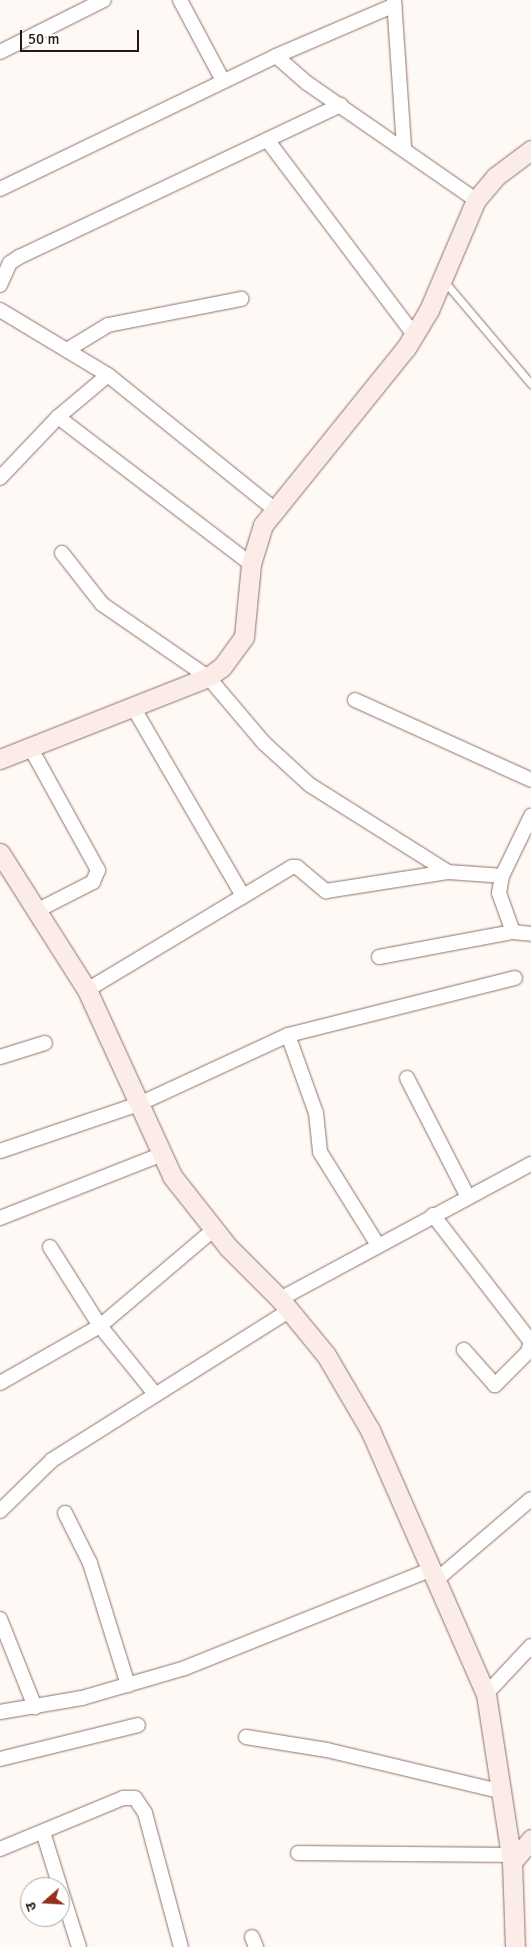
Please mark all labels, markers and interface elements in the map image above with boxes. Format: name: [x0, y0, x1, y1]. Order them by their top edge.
scale bar: [22, 20, 141, 52]
text: 50 m: [28, 30, 59, 48]
north arrow: [20, 1877, 70, 1927]
text: उ: [22, 1900, 41, 1913]

